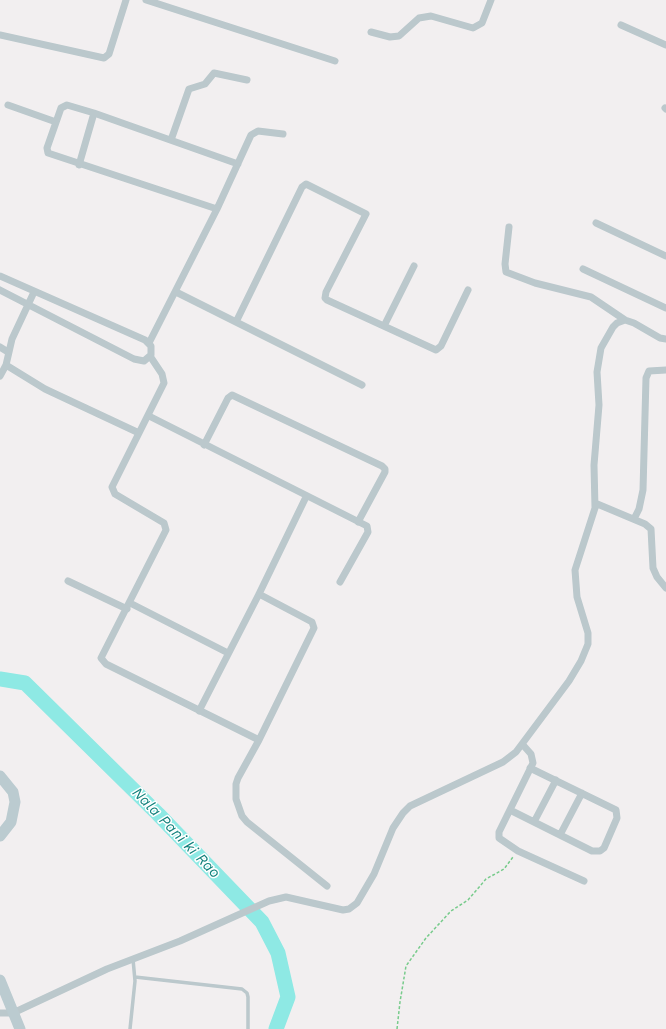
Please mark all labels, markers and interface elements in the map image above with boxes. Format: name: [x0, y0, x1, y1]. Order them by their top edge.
water label: Nala Pani ki Rao: [128, 784, 224, 882]

